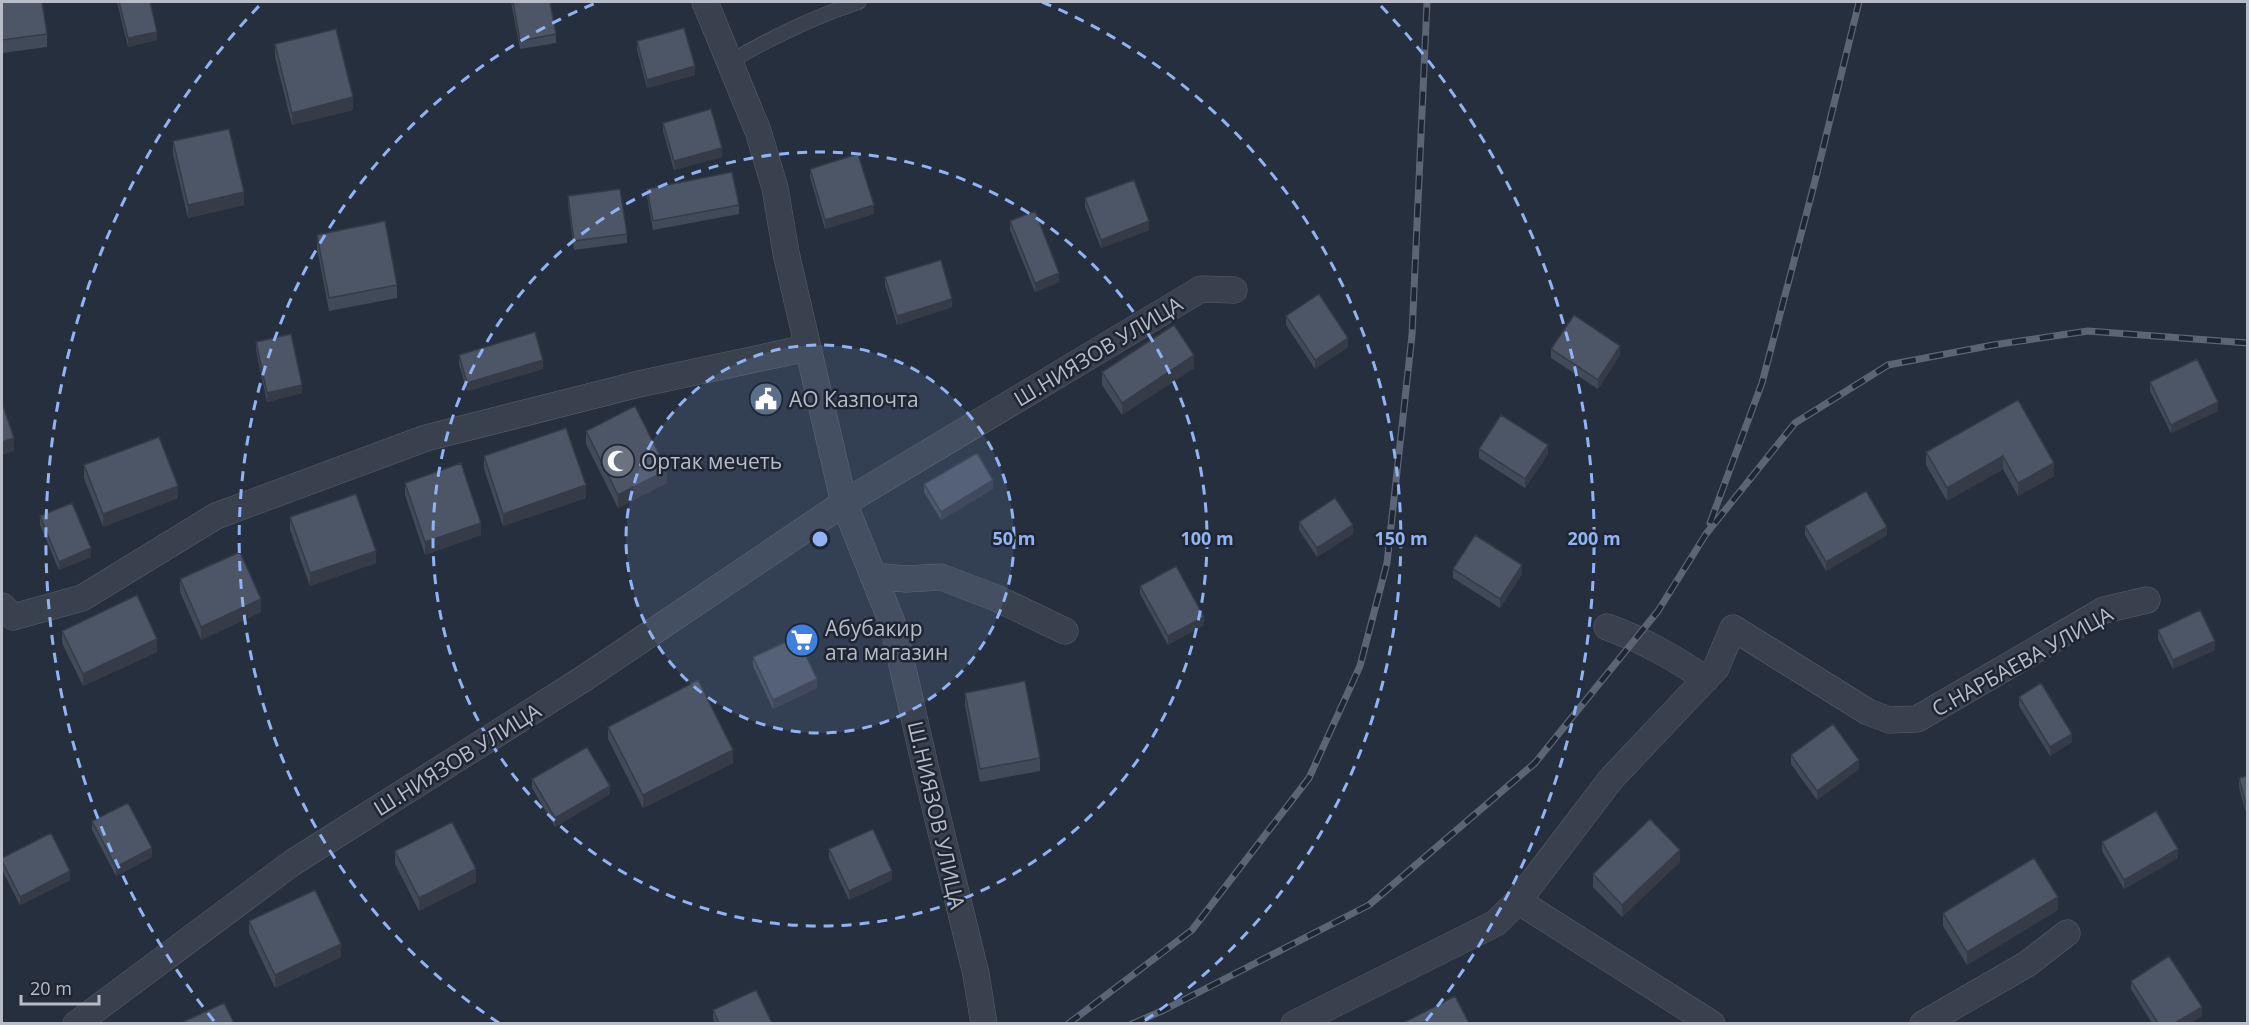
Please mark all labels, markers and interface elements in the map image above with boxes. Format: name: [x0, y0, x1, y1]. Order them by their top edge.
street label: Ш.НИЯЗОВ УЛИЦА: [1009, 289, 1188, 412]
public building icon: АО Казпочта: [748, 381, 784, 417]
place label: АО Казпочта: [789, 385, 919, 413]
mosque icon: Ортак мечеть: [600, 443, 636, 479]
place label: Ортак мечеть: [641, 447, 782, 475]
text: 50 m: [993, 526, 1035, 550]
text: 100 m: [1180, 526, 1234, 550]
text: 150 m: [1374, 526, 1428, 550]
text: 200 m: [1567, 526, 1621, 550]
centre of rings: [810, 529, 830, 549]
street label: С.НАРБАЕВА УЛИЦА: [1927, 599, 2118, 722]
place label: Абубакир ата магазин: [825, 614, 948, 666]
supermarket icon: Абубакир ата магазин: [784, 622, 820, 658]
street label: Ш.НИЯЗОВ УЛИЦА: [368, 696, 546, 822]
street label: Ш.НИЯЗОВ УЛИЦА: [902, 718, 972, 912]
scale bar: [21, 968, 99, 1006]
text: 20 m: [30, 976, 72, 1000]

